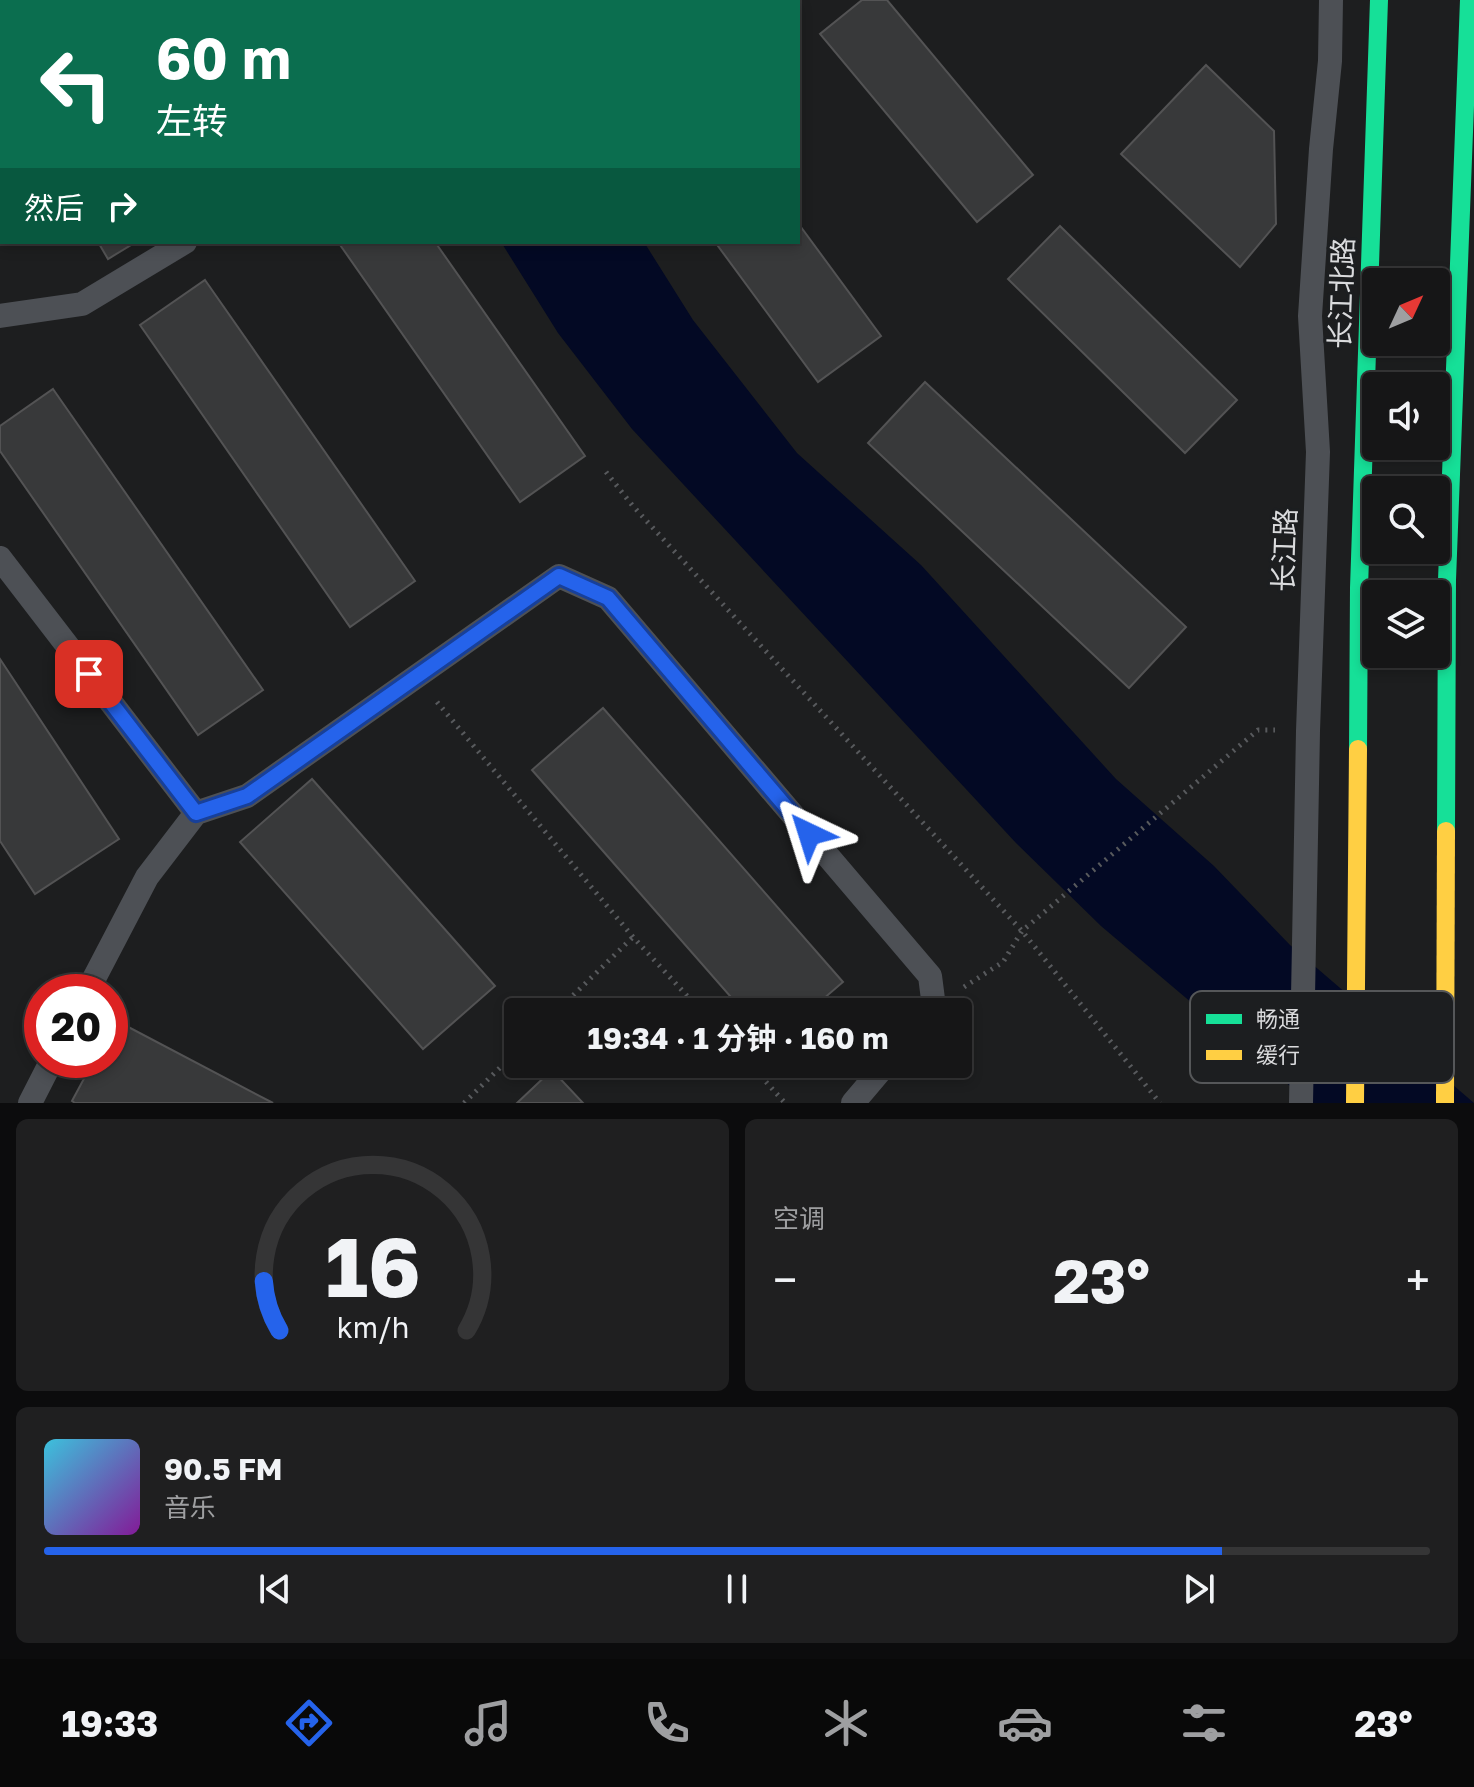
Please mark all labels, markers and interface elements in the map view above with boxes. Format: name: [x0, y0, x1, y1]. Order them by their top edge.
text: 60 m: [156, 24, 291, 91]
icon: left: [24, 32, 128, 136]
text: 左转: [156, 99, 228, 142]
icon: right: [100, 184, 144, 228]
text: 然后: [24, 190, 84, 226]
street label: 长江北路: [1323, 236, 1359, 350]
north arrow: [1362, 268, 1450, 356]
map controls: [1362, 268, 1450, 668]
button: sound: [1362, 372, 1450, 460]
button: search: [1362, 476, 1450, 564]
street label: 长江路: [1266, 507, 1302, 593]
button: layers: [1362, 580, 1450, 668]
pin: [55, 640, 123, 708]
icon: arrive: [67, 652, 111, 696]
position arrow: [767, 792, 851, 876]
speed limit sign: 20: [24, 974, 128, 1078]
legend: [1190, 991, 1454, 1083]
text: 畅通: [1256, 1005, 1300, 1032]
text: 19:34 · 1 分钟 · 160 m: [587, 1020, 889, 1056]
text: 缓行: [1256, 1041, 1300, 1068]
text: 空调: [773, 1203, 825, 1234]
text: 16: [325, 1215, 420, 1315]
text: 23°: [1053, 1244, 1150, 1316]
text: −: [773, 1253, 797, 1306]
text: +: [1406, 1253, 1430, 1306]
text: km/h: [336, 1310, 409, 1344]
text: 90.5 FM: [164, 1451, 283, 1487]
text: 音乐: [164, 1492, 216, 1523]
icon: previous: [253, 1567, 297, 1611]
icon: pause: [715, 1567, 759, 1611]
icon: next: [1177, 1567, 1221, 1611]
icon: directions: [281, 1695, 337, 1751]
icon: music: [460, 1695, 516, 1751]
icon: phone: [639, 1695, 695, 1751]
icon: climate: [818, 1695, 874, 1751]
icon: car: [997, 1695, 1053, 1751]
icon: filters: [1176, 1695, 1232, 1751]
text: 19:33: [61, 1702, 158, 1745]
text: 23°: [1355, 1702, 1412, 1745]

